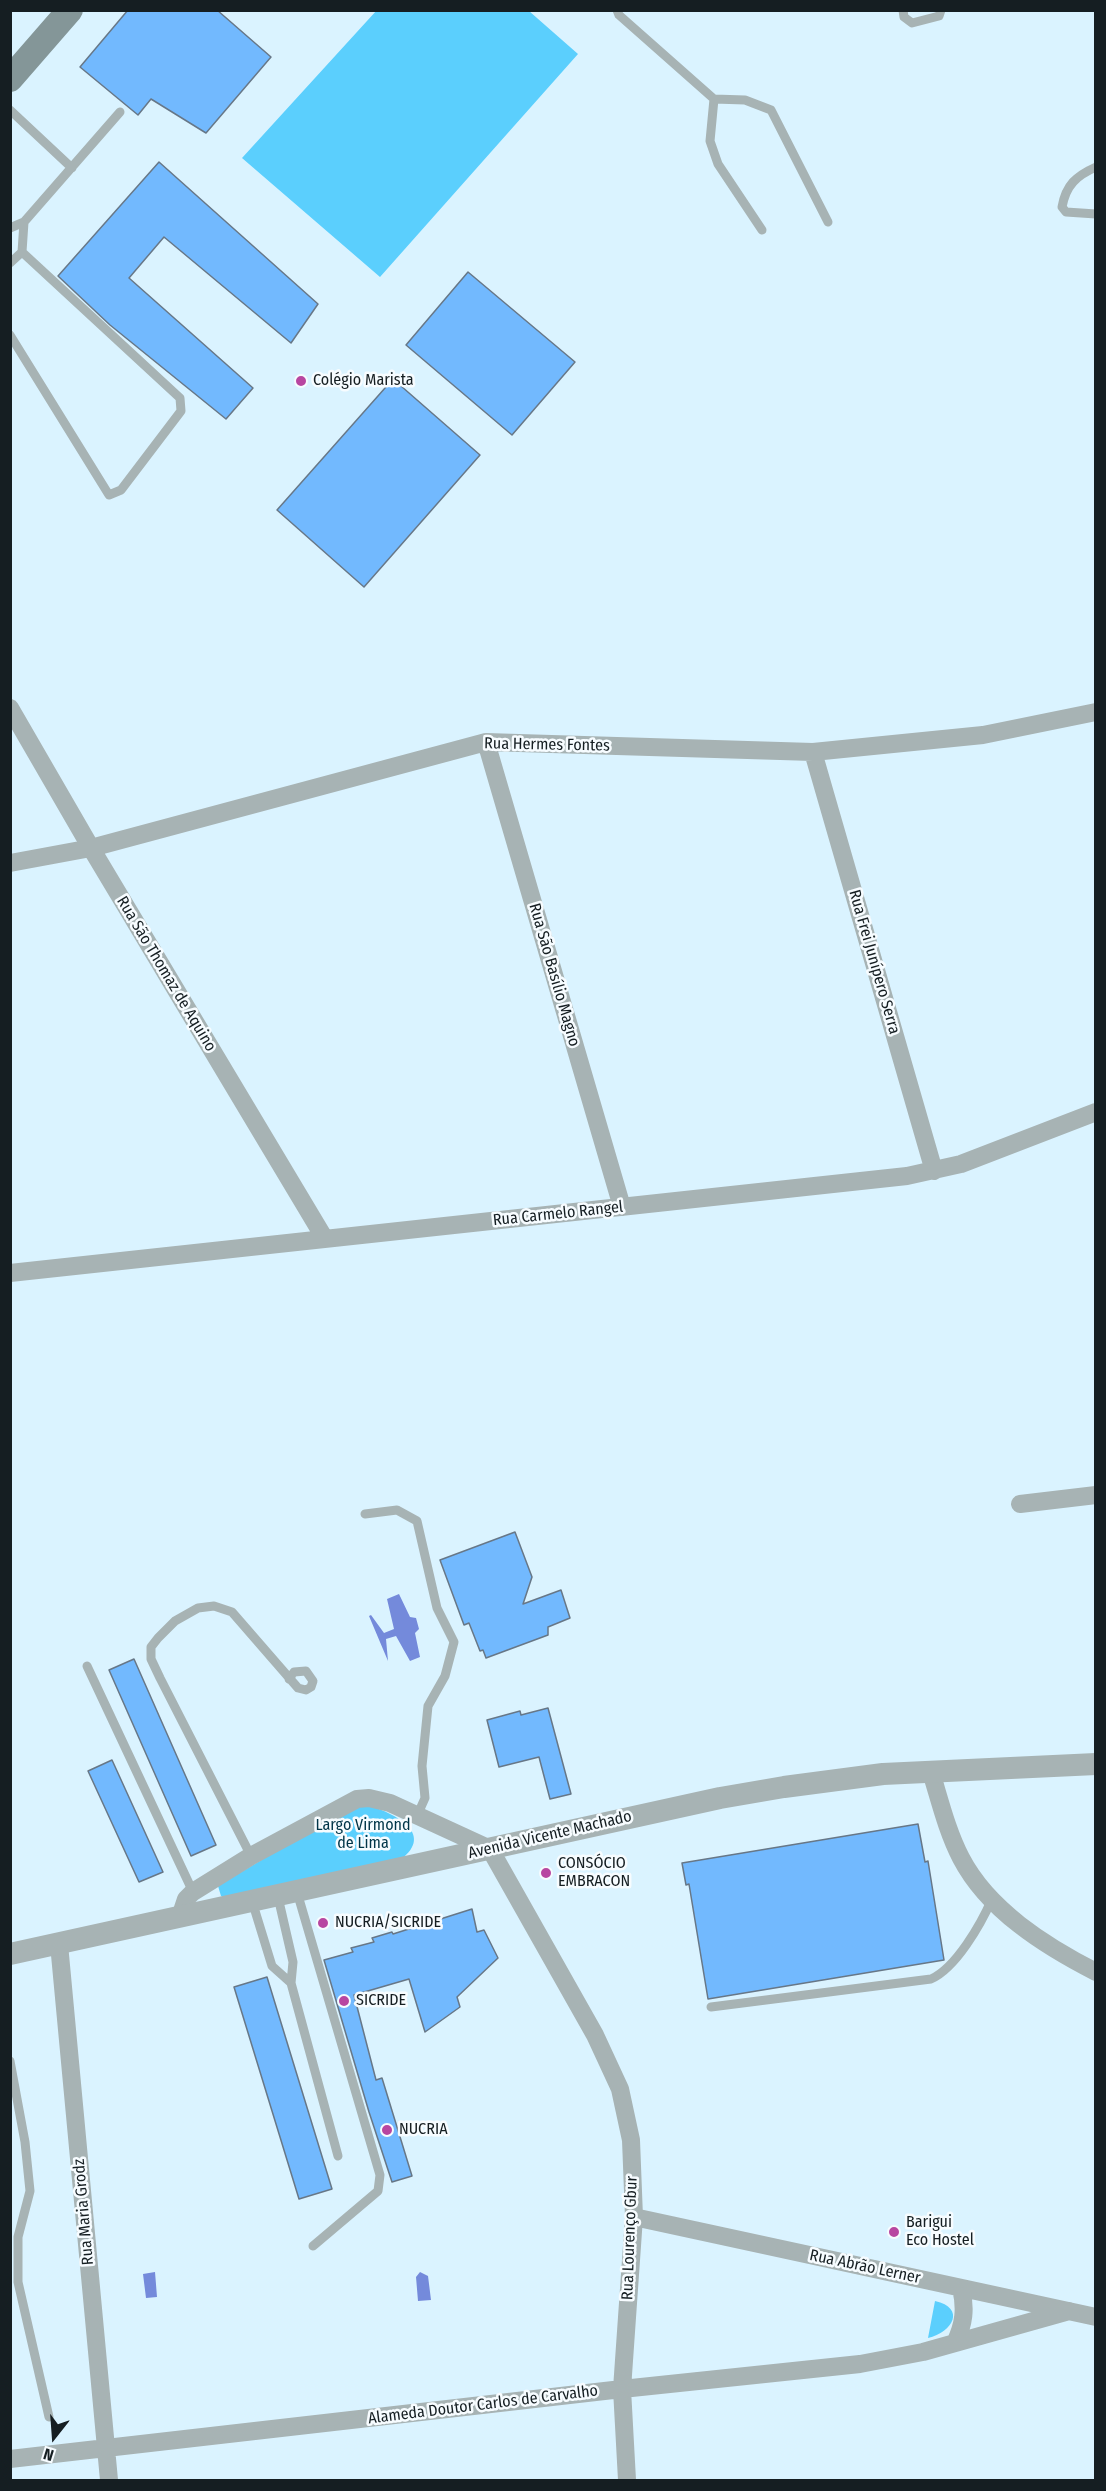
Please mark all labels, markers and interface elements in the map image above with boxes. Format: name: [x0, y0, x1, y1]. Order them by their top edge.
place label: Colégio Marista: [313, 371, 414, 391]
marker: Colégio Marista: [294, 374, 308, 388]
street label: Rua Hermes Fontes: [484, 734, 610, 756]
street label: Rua Frei Junípero Serra: [844, 888, 904, 1036]
street label: Rua São Thomaz de Aquino: [112, 893, 220, 1055]
street label: Rua São Basílio Magno: [524, 901, 584, 1049]
street label: Rua Carmelo Rangel: [492, 1198, 624, 1230]
street label: Avenida Vicente Machado: [466, 1807, 634, 1863]
park label: Largo Virmond de Lima: [315, 1816, 411, 1854]
place label: CONSÓCIO EMBRACON: [558, 1854, 630, 1892]
marker: CONSÓCIO EMBRACON: [539, 1866, 553, 1880]
place label: NUCRIA/SICRIDE: [335, 1913, 441, 1933]
marker: NUCRIA/SICRIDE: [316, 1916, 330, 1930]
place label: SICRIDE: [356, 1991, 406, 2011]
marker: SICRIDE: [337, 1994, 351, 2008]
place label: NUCRIA: [399, 2120, 448, 2140]
marker: NUCRIA: [380, 2123, 394, 2137]
street label: Rua Maria Grodz: [70, 2158, 98, 2266]
street label: Rua Lourenço Gbur: [618, 2176, 642, 2300]
place label: Barigui Eco Hostel: [906, 2213, 974, 2251]
marker: Barigui Eco Hostel: [887, 2225, 901, 2239]
street label: Rua Abrão Lerner: [808, 2246, 922, 2288]
street label: Alameda Doutor Carlos de Carvalho: [367, 2381, 599, 2429]
north arrow: [24, 2407, 84, 2467]
text: N: [41, 2444, 56, 2465]

